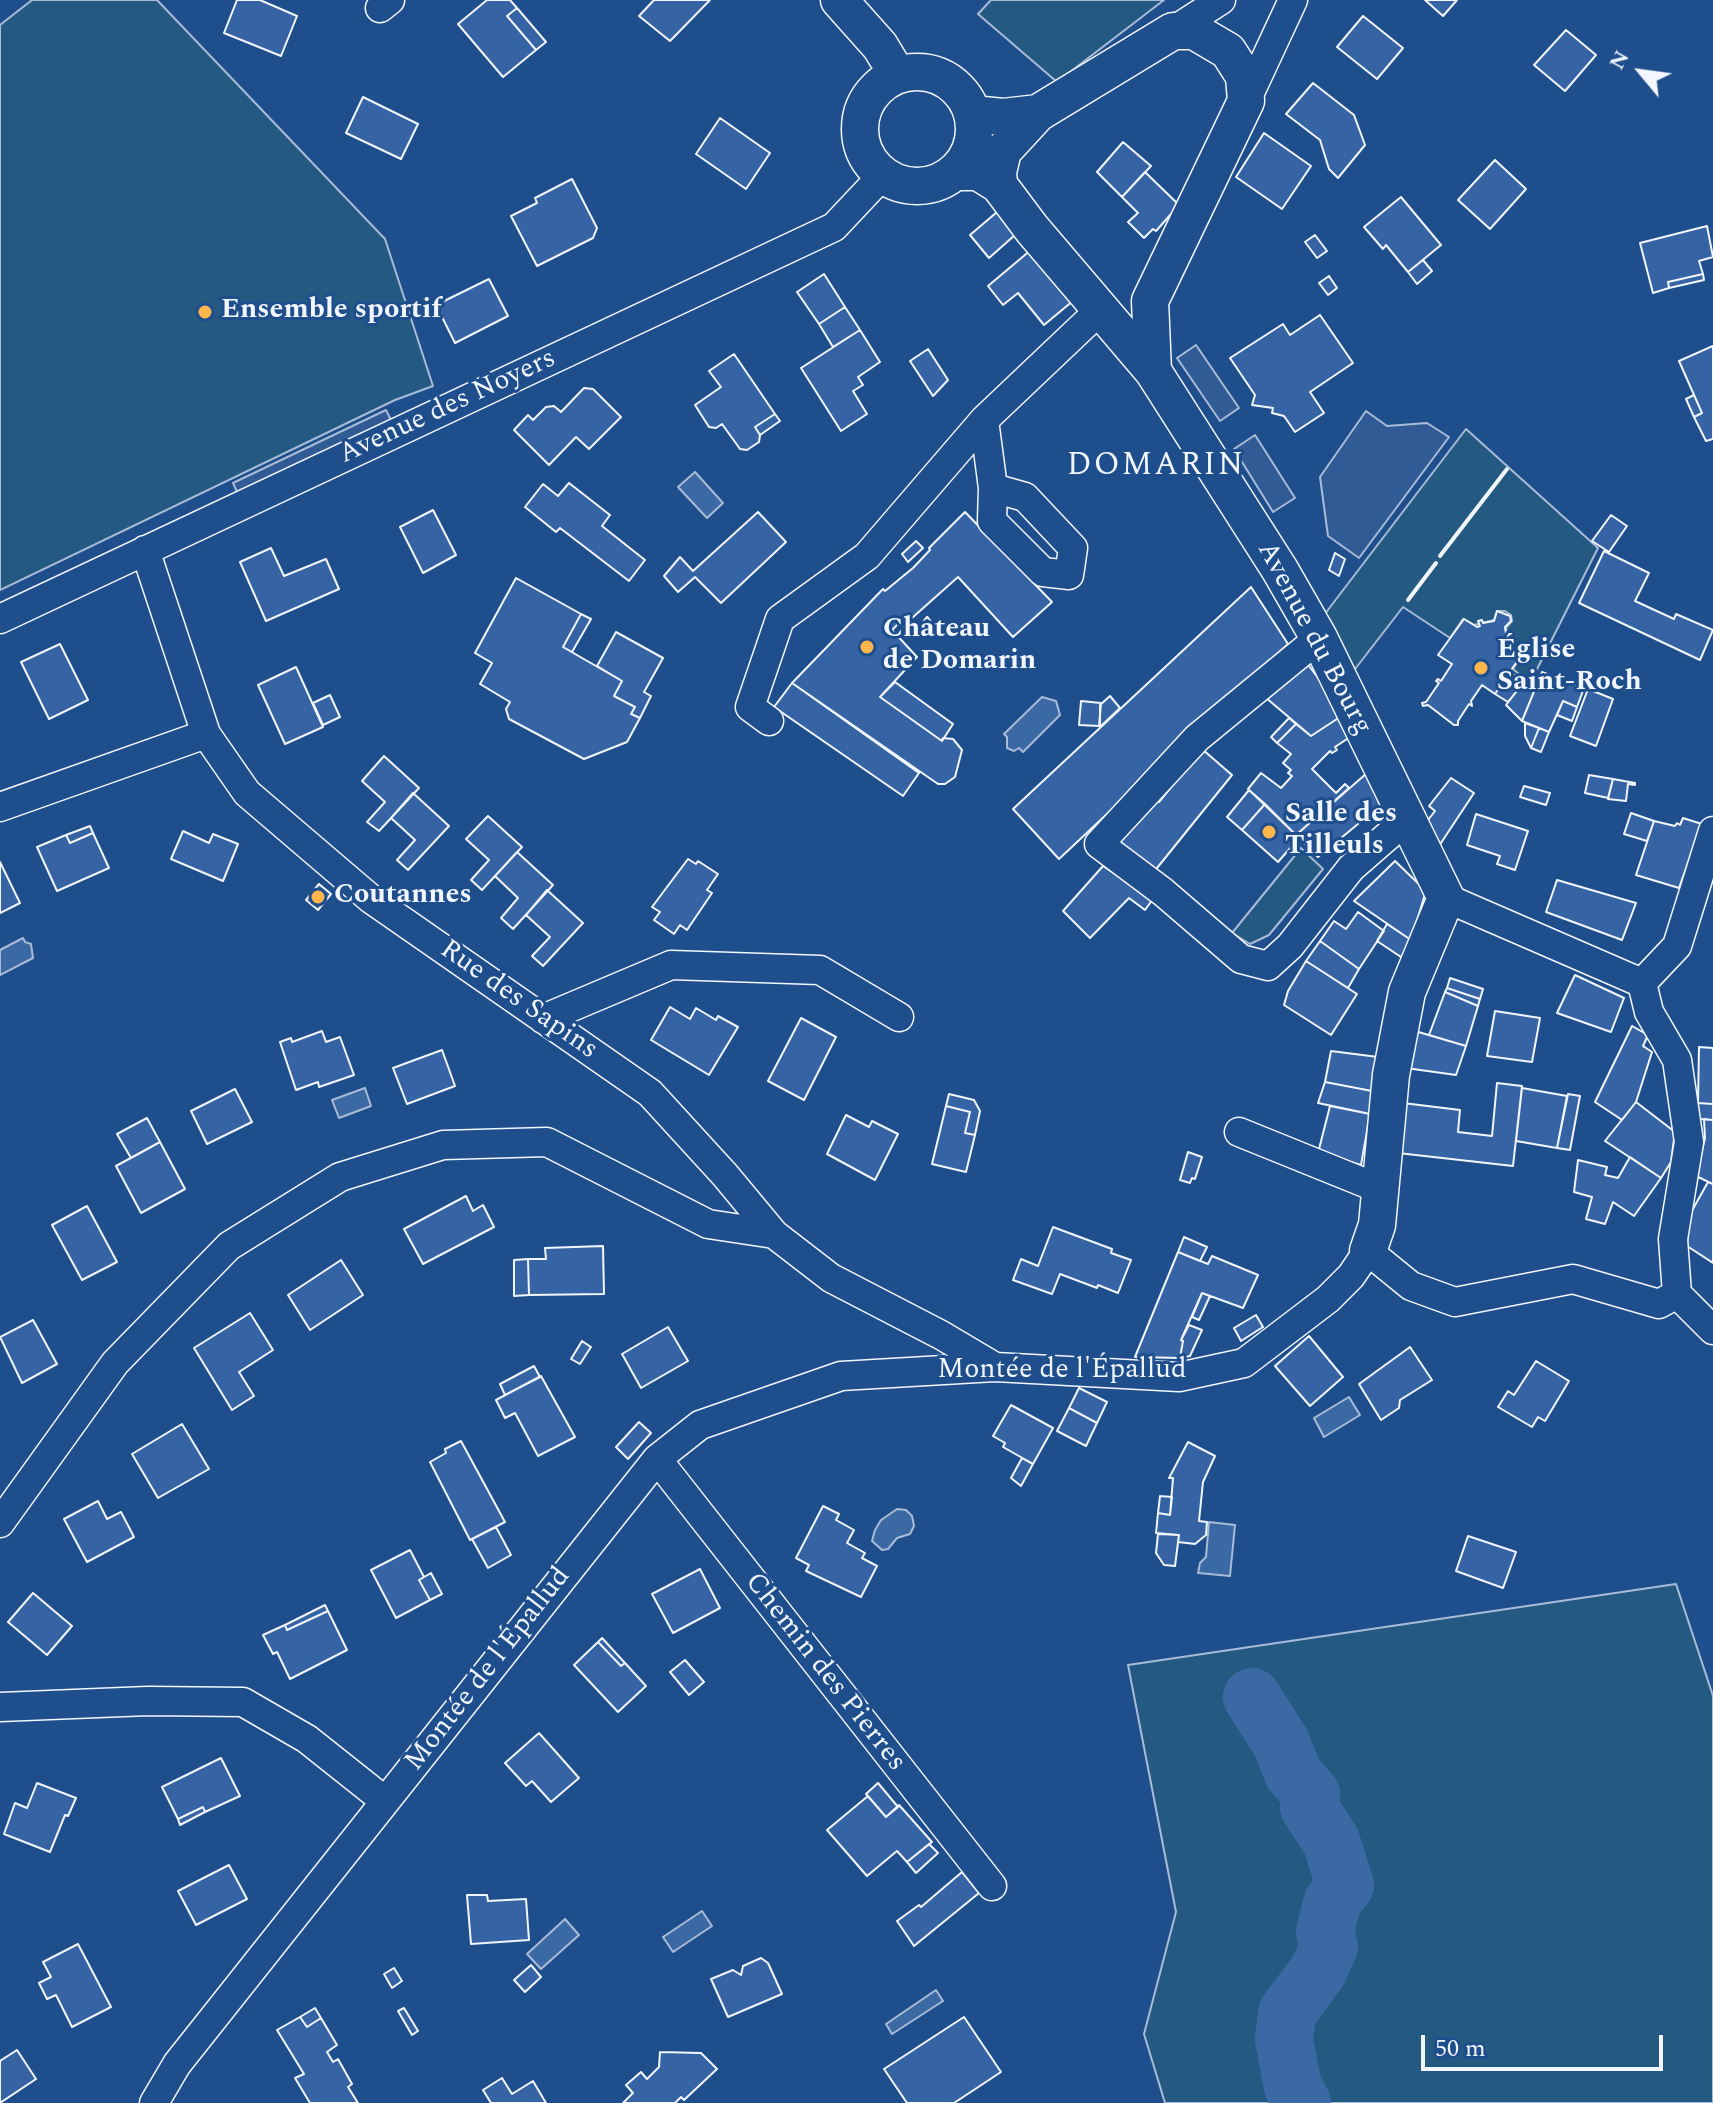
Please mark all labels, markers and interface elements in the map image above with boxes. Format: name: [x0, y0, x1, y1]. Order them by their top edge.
north arrow: [1601, 32, 1681, 112]
text: N: [1601, 44, 1638, 76]
place label: Ensemble sportif: [221, 295, 442, 329]
marker: Ensemble sportif: [196, 303, 214, 321]
street label: Avenue des Noyers: [334, 343, 562, 473]
district label: DOMARIN: [1067, 449, 1245, 487]
street label: Avenue du Bourg: [1248, 537, 1378, 741]
place label: Château de Domarin: [883, 614, 1036, 680]
place label: Église Saint-Roch: [1497, 635, 1642, 701]
marker: Château de Domarin: [858, 638, 876, 656]
marker: Église Saint-Roch: [1472, 659, 1490, 677]
place label: Salle des Tilleuls: [1285, 799, 1397, 865]
marker: Salle des Tilleuls: [1260, 823, 1278, 841]
place label: Coutannes: [334, 880, 472, 914]
marker: Coutannes: [309, 888, 327, 906]
street label: Rue des Sapins: [433, 934, 603, 1068]
street label: Montée de l'Épallud: [937, 1355, 1187, 1389]
street label: Montée de l'Épallud: [399, 1561, 579, 1779]
street label: Chemin des Pierres: [736, 1567, 912, 1779]
scale bar: [1425, 2019, 1667, 2069]
text: 50 m: [1435, 2031, 1486, 2067]

